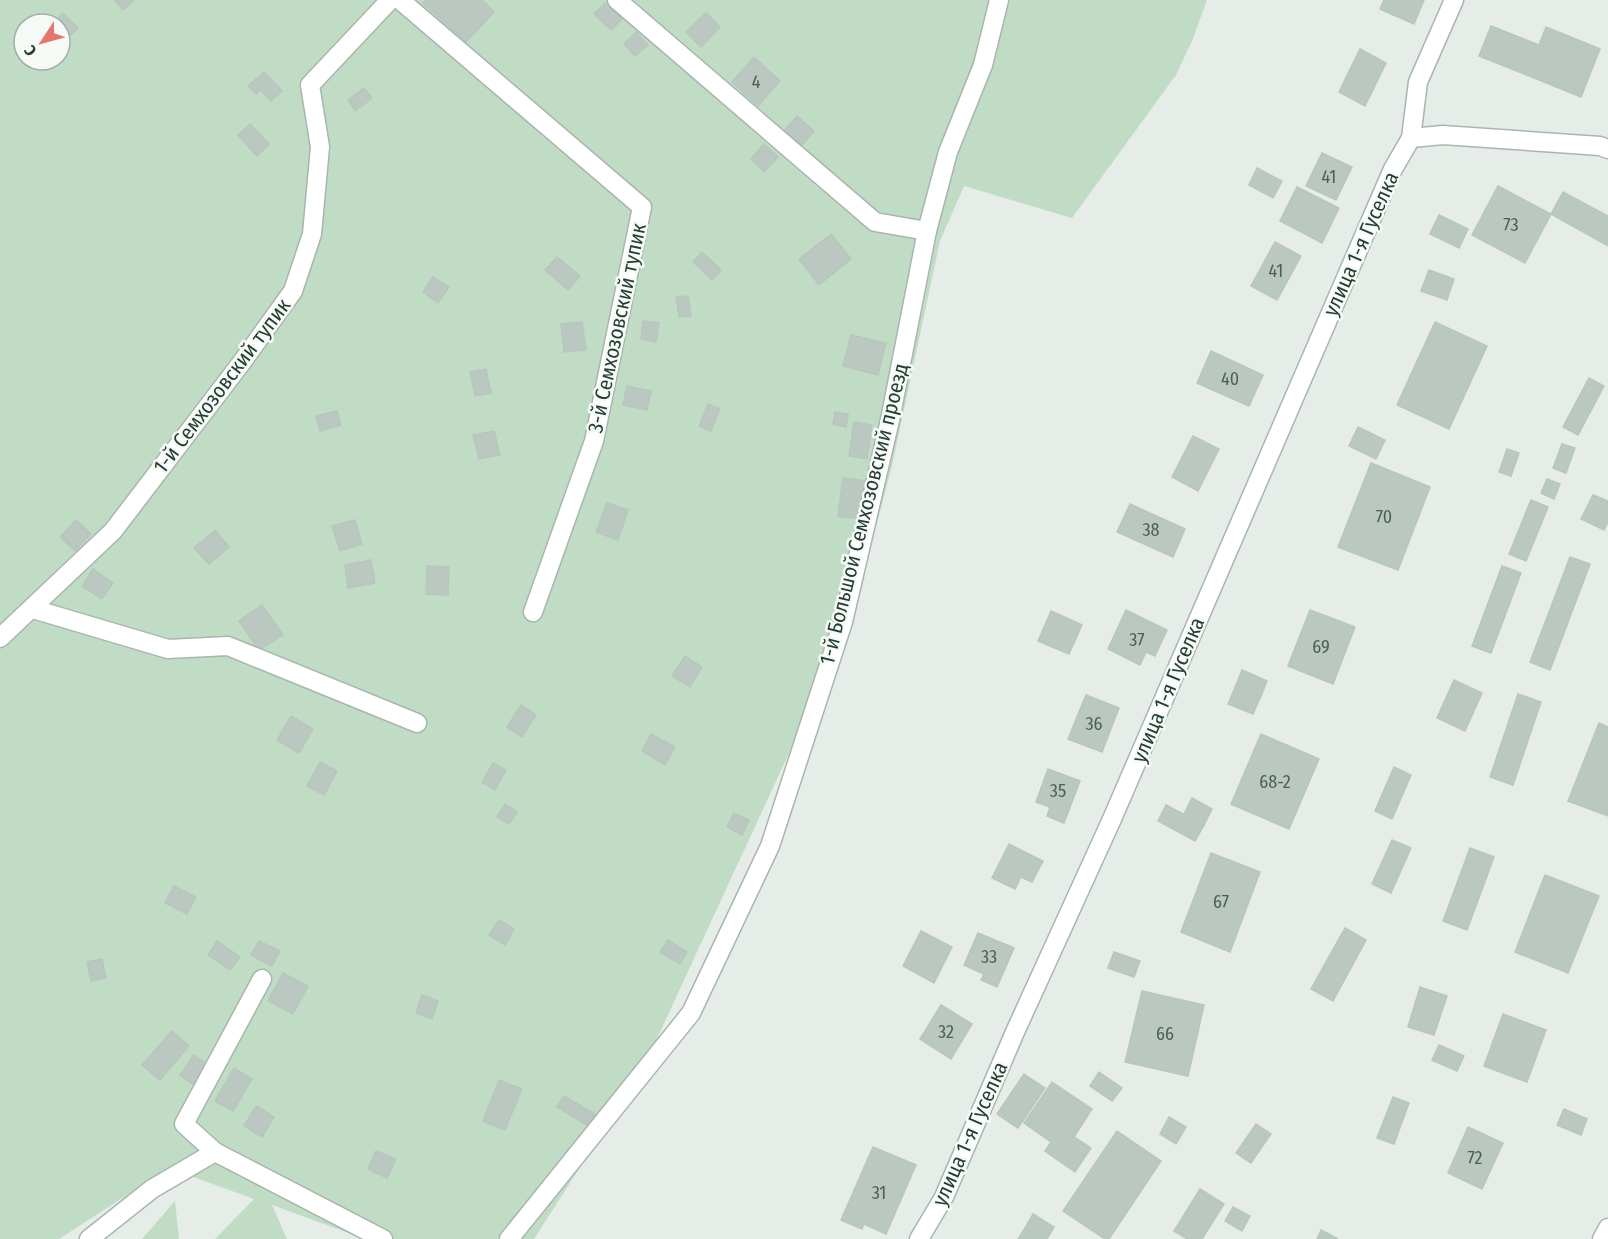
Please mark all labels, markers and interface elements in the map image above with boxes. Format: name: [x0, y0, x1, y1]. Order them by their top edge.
north arrow: [12, 12, 72, 72]
text: С: [20, 41, 40, 60]
house number: 4: [752, 71, 761, 93]
house number: 41: [1322, 166, 1336, 188]
street label: улица 1-я Гуселка: [1318, 168, 1404, 320]
house number: 73: [1503, 214, 1519, 236]
street label: 3-й Семхозовский тупик: [582, 221, 652, 435]
house number: 41: [1269, 260, 1283, 282]
street label: 1-й Семхозовский тупик: [148, 293, 296, 479]
street label: 1-й Большой Семхозовский проезд: [814, 361, 914, 667]
house number: 40: [1221, 368, 1239, 390]
house number: 70: [1376, 506, 1392, 528]
house number: 38: [1142, 519, 1160, 541]
street label: улица 1-я Гуселка: [1126, 613, 1210, 767]
house number: 37: [1129, 629, 1145, 651]
house number: 69: [1312, 636, 1330, 658]
house number: 36: [1085, 713, 1103, 735]
house number: 68-2: [1259, 771, 1291, 793]
house number: 35: [1050, 780, 1066, 802]
house number: 67: [1213, 891, 1229, 913]
house number: 33: [981, 946, 997, 968]
house number: 32: [938, 1021, 954, 1043]
house number: 66: [1156, 1023, 1174, 1045]
street label: улица 1-я Гуселка: [927, 1058, 1013, 1210]
house number: 72: [1467, 1147, 1483, 1169]
house number: 31: [872, 1182, 886, 1204]

